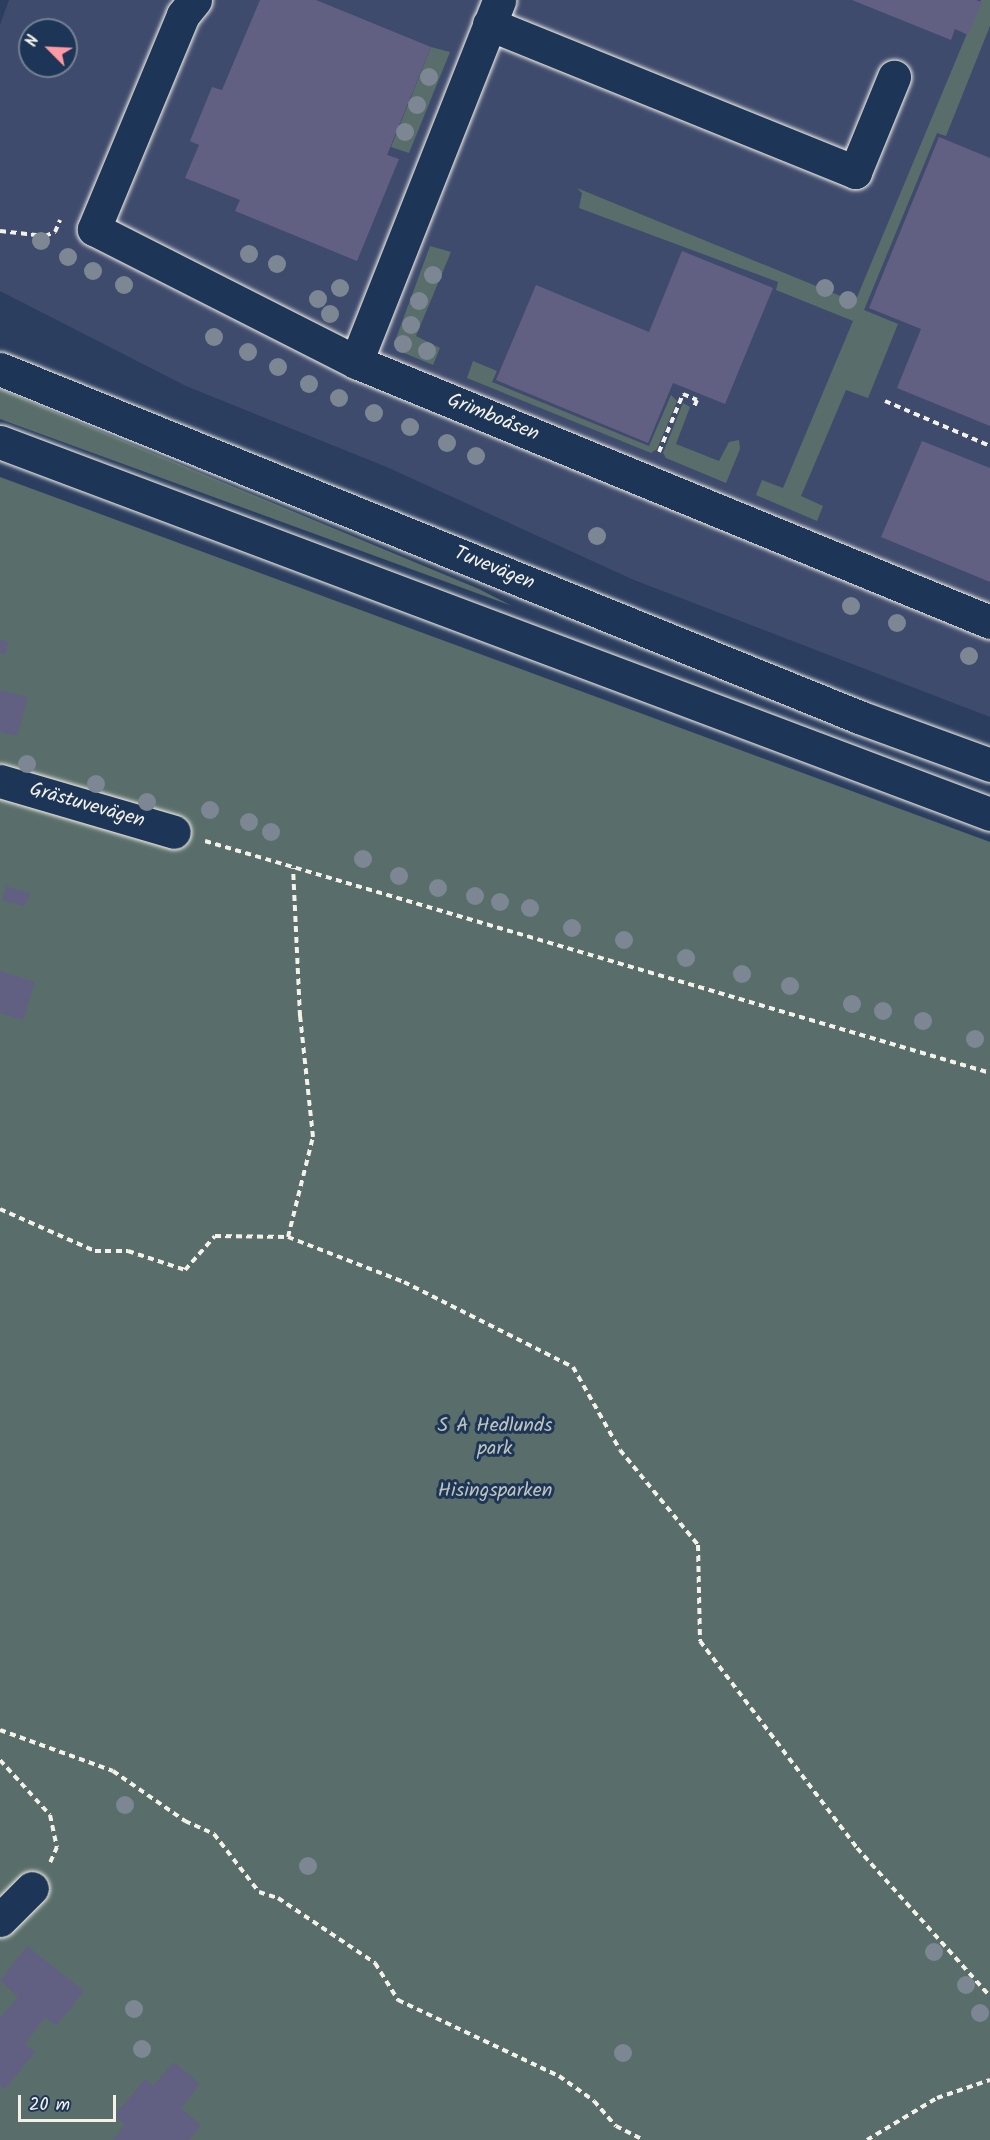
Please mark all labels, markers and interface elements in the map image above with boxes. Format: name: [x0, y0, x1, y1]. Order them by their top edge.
north arrow: [18, 18, 78, 78]
text: N: [19, 32, 46, 51]
street label: Grimboåsen: [444, 389, 542, 447]
street label: Tuvevägen: [450, 542, 538, 596]
street label: Grästuvevägen: [27, 778, 147, 834]
park label: S A Hedlunds park: [438, 1414, 552, 1461]
park label: Hisingsparken: [438, 1479, 552, 1503]
scale bar: [21, 2083, 118, 2121]
text: 20 m: [29, 2091, 70, 2120]

